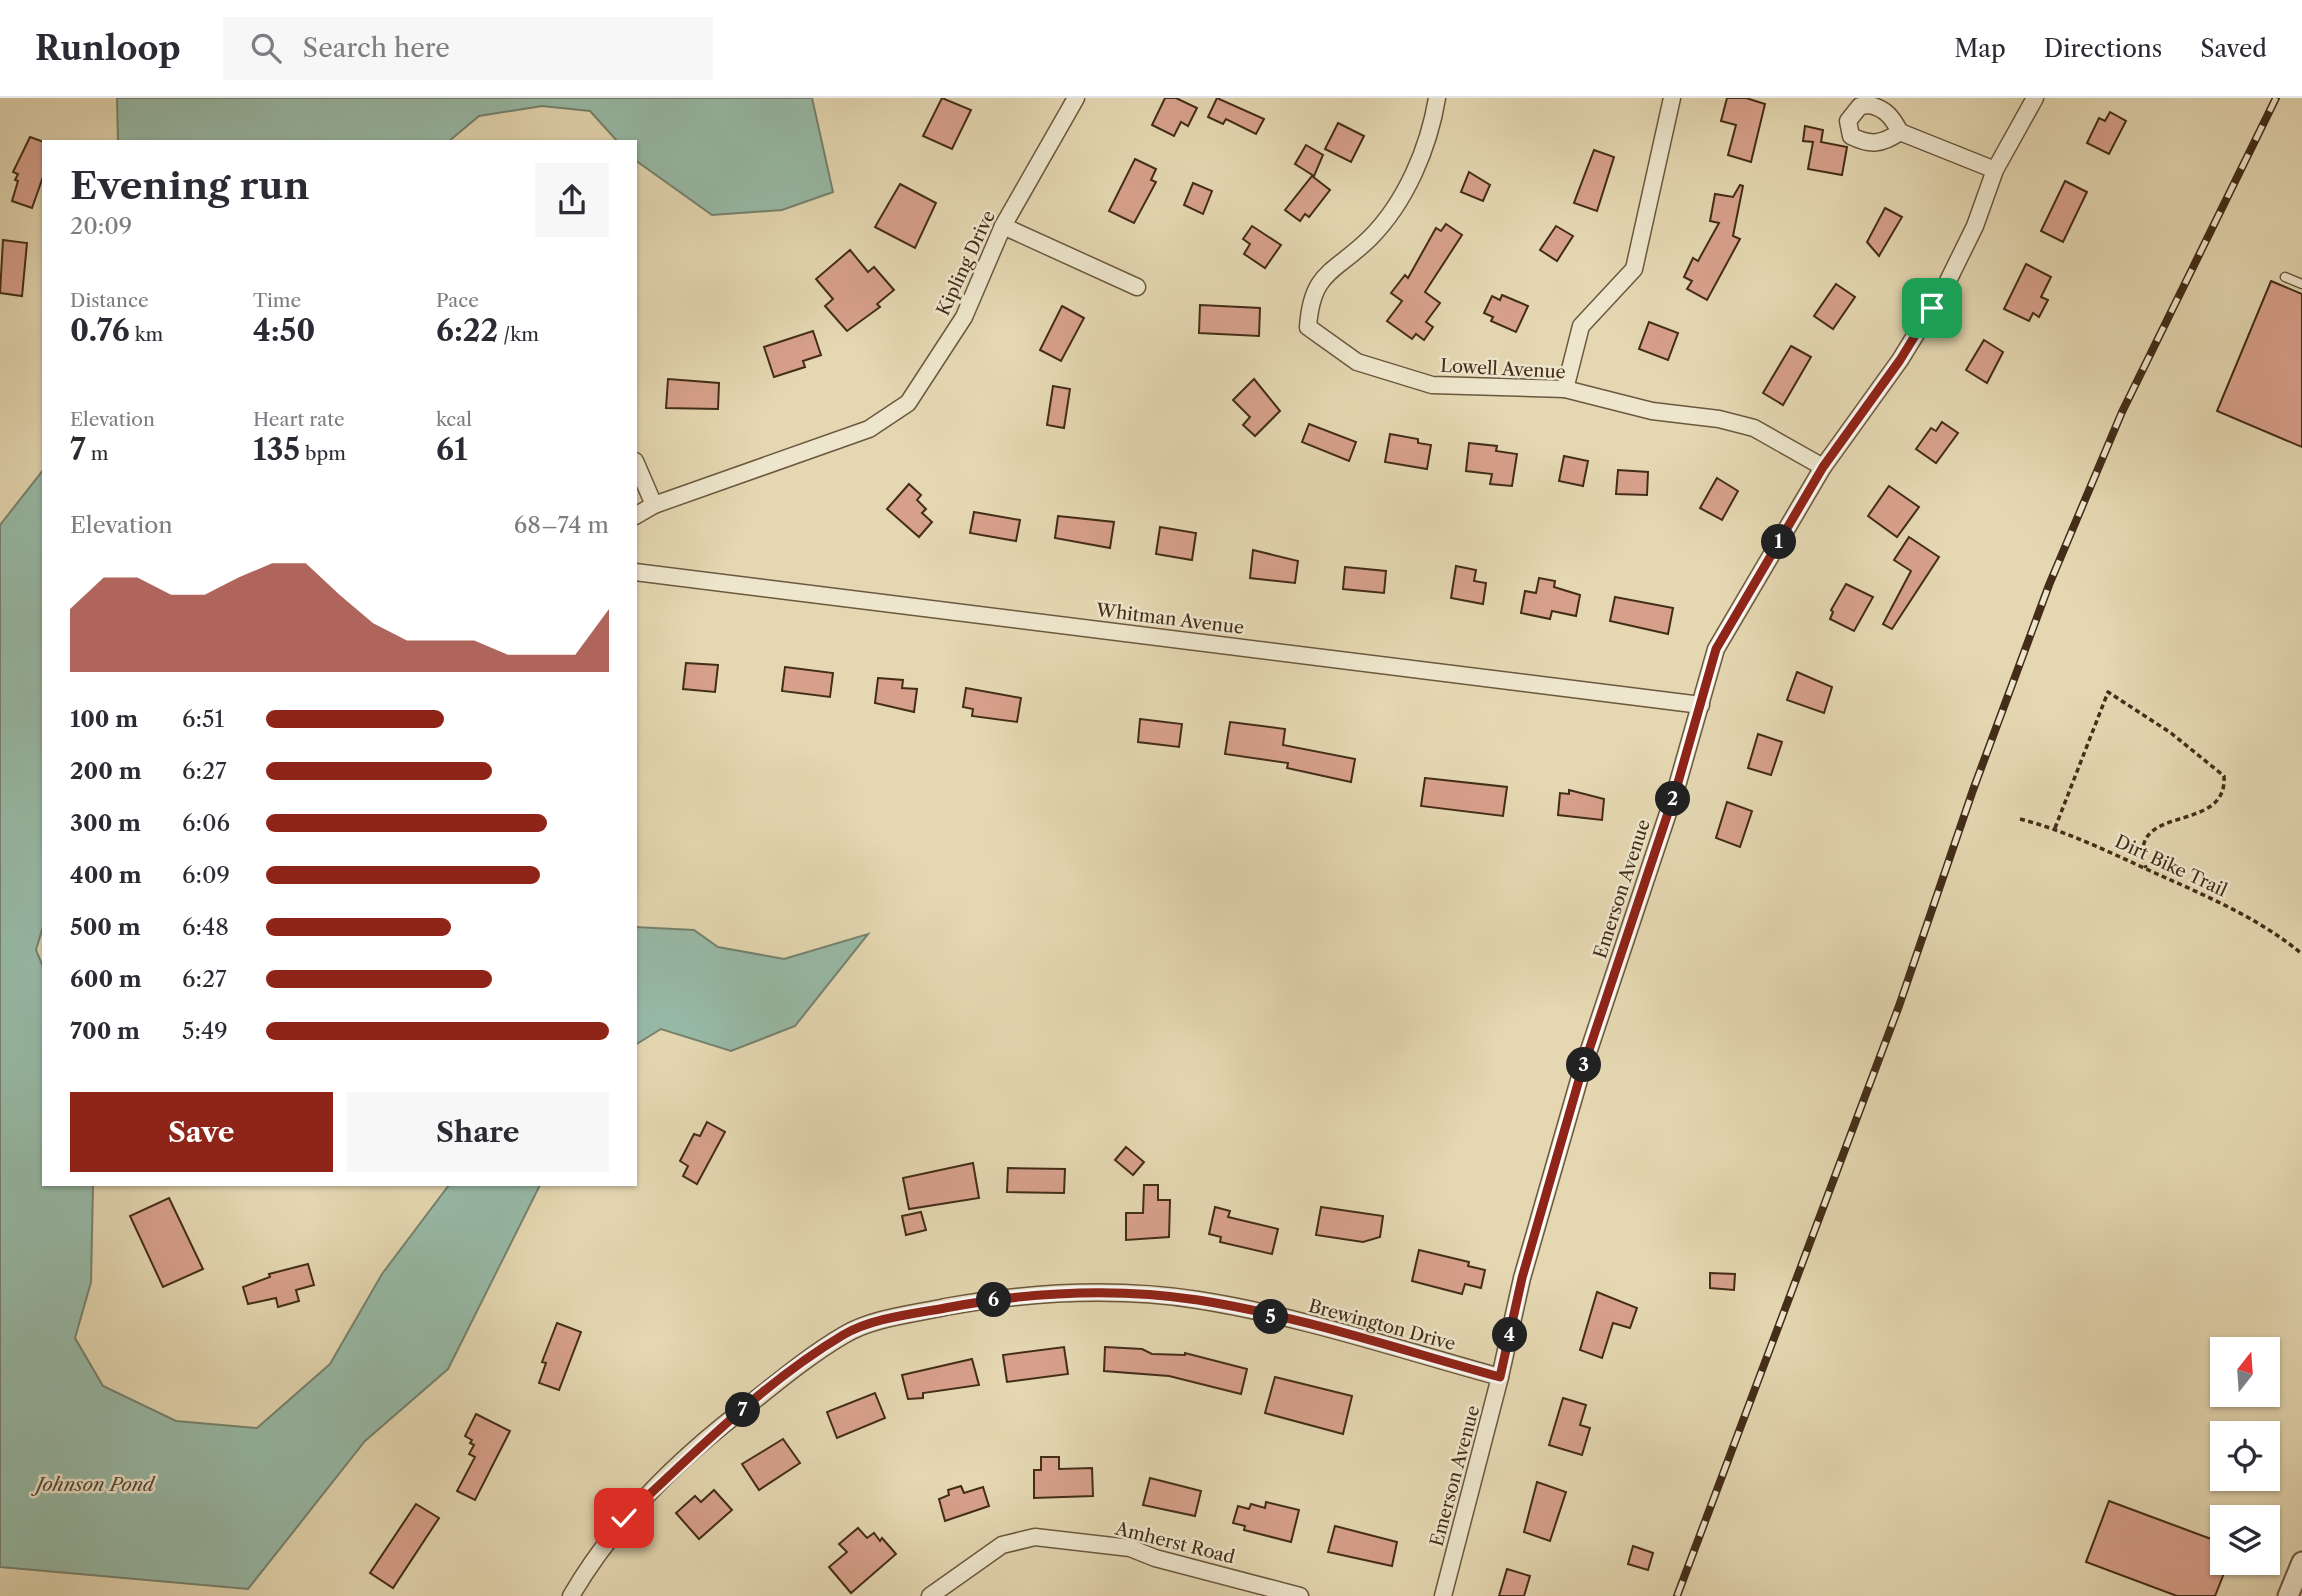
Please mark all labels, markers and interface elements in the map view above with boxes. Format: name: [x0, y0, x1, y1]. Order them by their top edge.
search box: [223, 17, 713, 80]
text: Runloop: [35, 28, 181, 69]
icon: search: [247, 29, 285, 67]
text: Search here: [303, 32, 450, 64]
text: Map: [1954, 34, 2006, 63]
text: Directions: [2044, 34, 2162, 63]
text: Saved: [2200, 34, 2267, 63]
text: Evening run: [70, 162, 310, 209]
button: share: [535, 163, 609, 237]
street label: Kipling Drive: [932, 207, 1000, 319]
text: 20:09: [70, 212, 132, 240]
pin: [1902, 278, 1962, 338]
text: Distance: [70, 289, 149, 312]
text: Time: [253, 289, 301, 312]
text: Pace: [436, 289, 479, 312]
icon: arrive: [1913, 289, 1951, 327]
text: 0.76: [70, 312, 130, 349]
text: 4:50: [253, 312, 315, 349]
text: 6:22: [436, 312, 498, 349]
text: km: [130, 323, 163, 346]
text: /km: [498, 323, 539, 346]
street label: Lowell Avenue: [1440, 355, 1566, 383]
text: Elevation: [70, 408, 155, 431]
text: Heart rate: [253, 408, 345, 431]
text: kcal: [436, 408, 472, 431]
text: 7: [70, 431, 86, 468]
text: 135: [253, 431, 300, 468]
text: 61: [436, 431, 467, 468]
text: m: [86, 442, 108, 465]
text: bpm: [300, 442, 346, 465]
text: Elevation: [70, 511, 173, 539]
text: 68–74 m: [514, 511, 609, 539]
pin: 1: [1762, 524, 1796, 560]
text: 1: [1774, 530, 1783, 553]
street label: Whitman Avenue: [1094, 599, 1245, 639]
text: 100 m: [70, 705, 138, 733]
text: 6:51: [182, 705, 224, 733]
text: 200 m: [70, 757, 142, 785]
text: 6:27: [182, 757, 226, 785]
pin: 2: [1656, 782, 1690, 816]
text: 2: [1667, 787, 1678, 810]
text: 300 m: [70, 809, 141, 837]
text: 6:06: [182, 809, 230, 837]
street label: Emerson Avenue: [1589, 817, 1655, 961]
street label: Dirt Bike Trail: [2111, 830, 2231, 902]
text: 400 m: [70, 861, 142, 889]
text: 6:09: [182, 861, 230, 889]
text: 500 m: [70, 913, 141, 941]
text: 6:48: [182, 913, 229, 941]
text: 600 m: [70, 965, 142, 993]
text: 6:27: [182, 965, 226, 993]
text: 700 m: [70, 1017, 140, 1045]
text: 5:49: [182, 1017, 228, 1045]
pin: 3: [1566, 1048, 1602, 1082]
text: 3: [1578, 1053, 1589, 1076]
button: Save: [70, 1092, 333, 1172]
button: Share: [347, 1092, 609, 1172]
pin: 6: [976, 1282, 1012, 1318]
text: 6: [988, 1288, 999, 1311]
street label: Brewington Drive: [1306, 1295, 1458, 1355]
pin: 5: [1254, 1300, 1288, 1334]
text: 5: [1265, 1305, 1276, 1328]
pin: 4: [1492, 1318, 1528, 1352]
text: 4: [1504, 1323, 1515, 1346]
north arrow: [2210, 1337, 2280, 1407]
map controls: [2210, 1337, 2280, 1575]
pin: 7: [726, 1392, 760, 1428]
text: 7: [738, 1398, 747, 1421]
street label: Emerson Avenue: [1426, 1403, 1484, 1549]
button: locate: [2210, 1421, 2280, 1491]
water label: Johnson Pond: [31, 1473, 156, 1496]
pin: [594, 1488, 654, 1548]
icon: check: [605, 1499, 643, 1537]
button: layers: [2210, 1505, 2280, 1575]
street label: Amherst Road: [1112, 1517, 1237, 1568]

